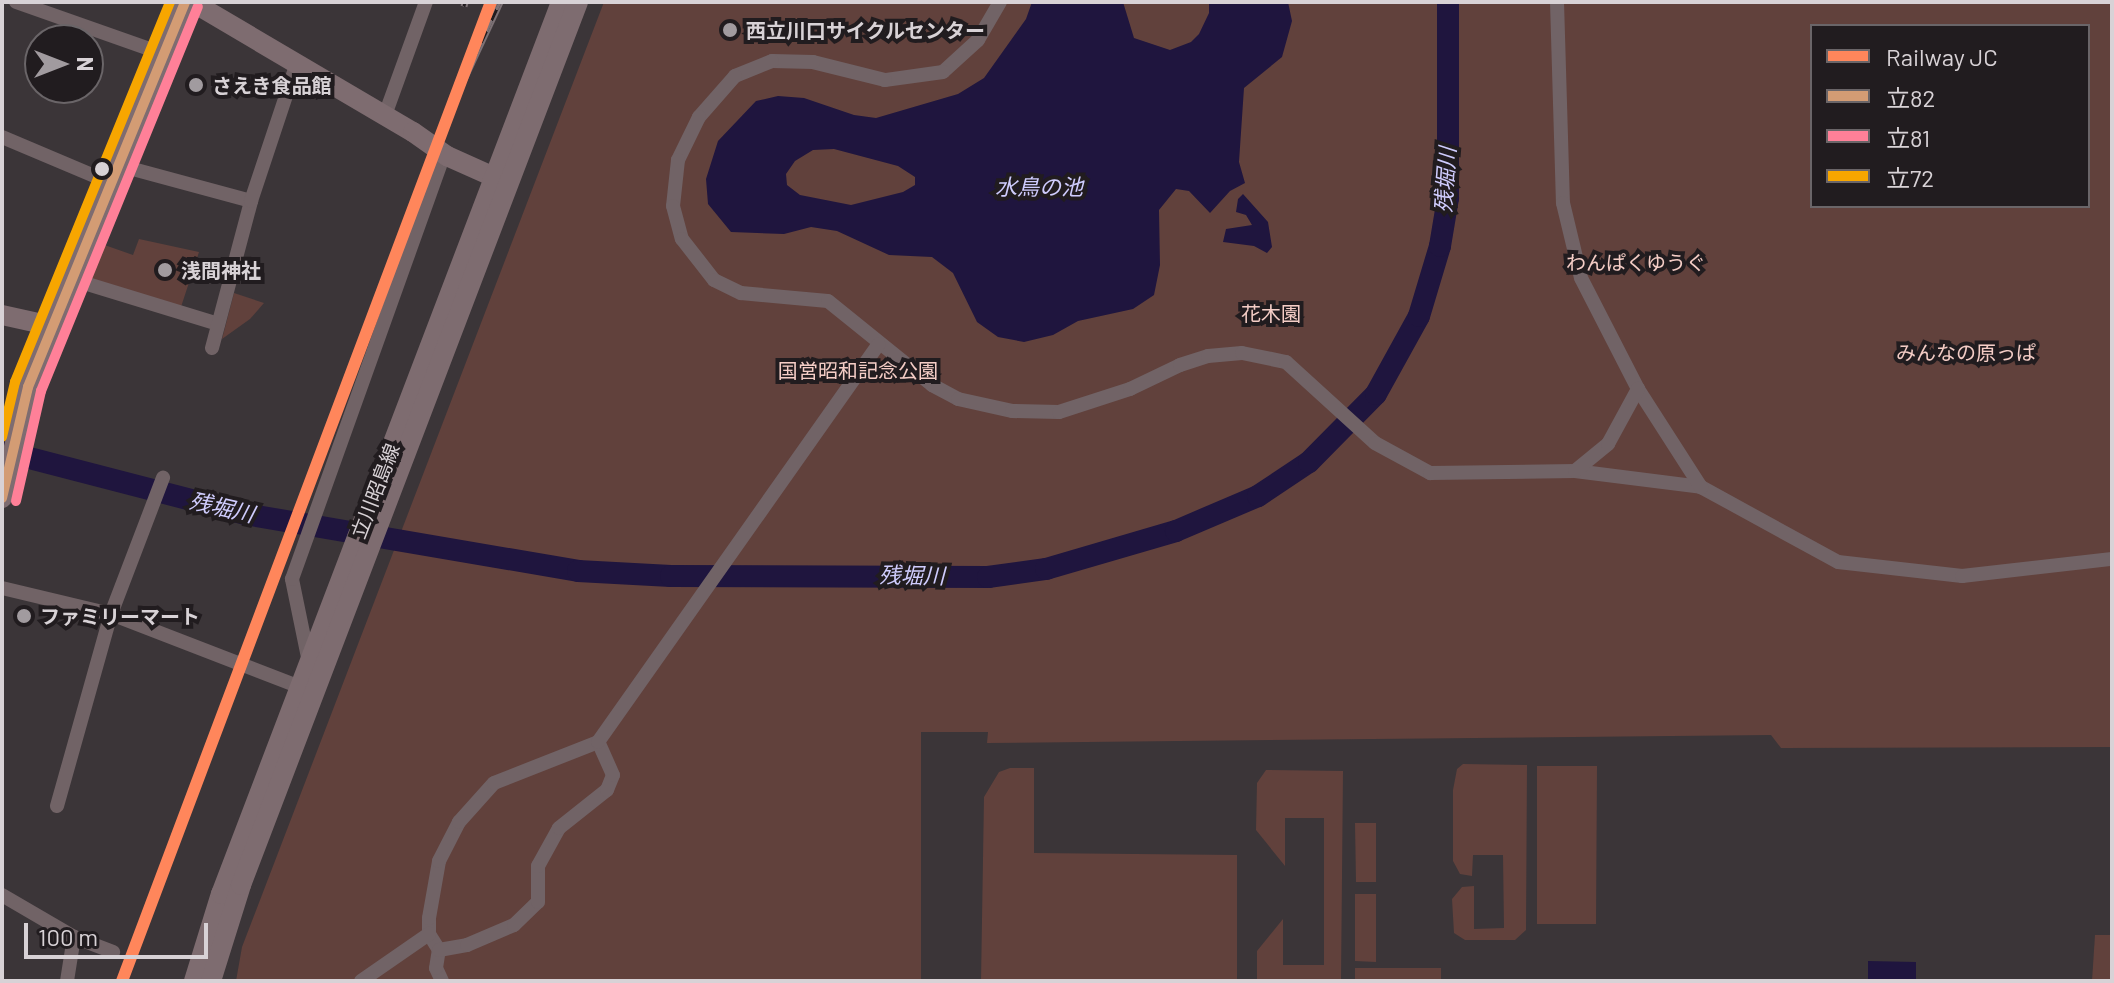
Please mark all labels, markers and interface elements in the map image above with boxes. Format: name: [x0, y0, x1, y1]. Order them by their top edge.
place label: 西立川口サイクルセンター: [746, 18, 986, 42]
marker: 西立川口サイクルセンター: [721, 21, 739, 39]
north arrow: [24, 24, 104, 104]
legend: [1810, 24, 2090, 208]
text: Railway JC: [1886, 42, 1998, 71]
text: N: [73, 57, 99, 71]
place label: さえき食品館: [212, 73, 332, 97]
marker: さえき食品館: [187, 76, 205, 94]
text: 立82: [1886, 83, 1935, 112]
text: 立81: [1886, 123, 1930, 152]
water label: 残堀川: [1430, 146, 1460, 214]
unlabelled marker: [94, 161, 110, 177]
text: 立72: [1886, 163, 1934, 192]
water label: 水鳥の池: [995, 174, 1083, 200]
park label: わんぱくゆうぐ: [1566, 250, 1706, 274]
place label: 浅間神社: [181, 258, 261, 282]
marker: 浅間神社: [156, 261, 174, 279]
park label: 花木園: [1241, 301, 1301, 325]
park label: みんなの原っぱ: [1896, 340, 2036, 364]
park label: 国営昭和記念公園: [778, 358, 938, 382]
street label: 立川昭島線: [346, 440, 404, 542]
water label: 残堀川: [187, 487, 257, 527]
water label: 残堀川: [879, 561, 945, 589]
place label: ファミリーマート: [40, 604, 200, 628]
marker: ファミリーマート: [15, 607, 33, 625]
scale bar: [28, 907, 212, 957]
text: 100 m: [38, 922, 98, 951]

